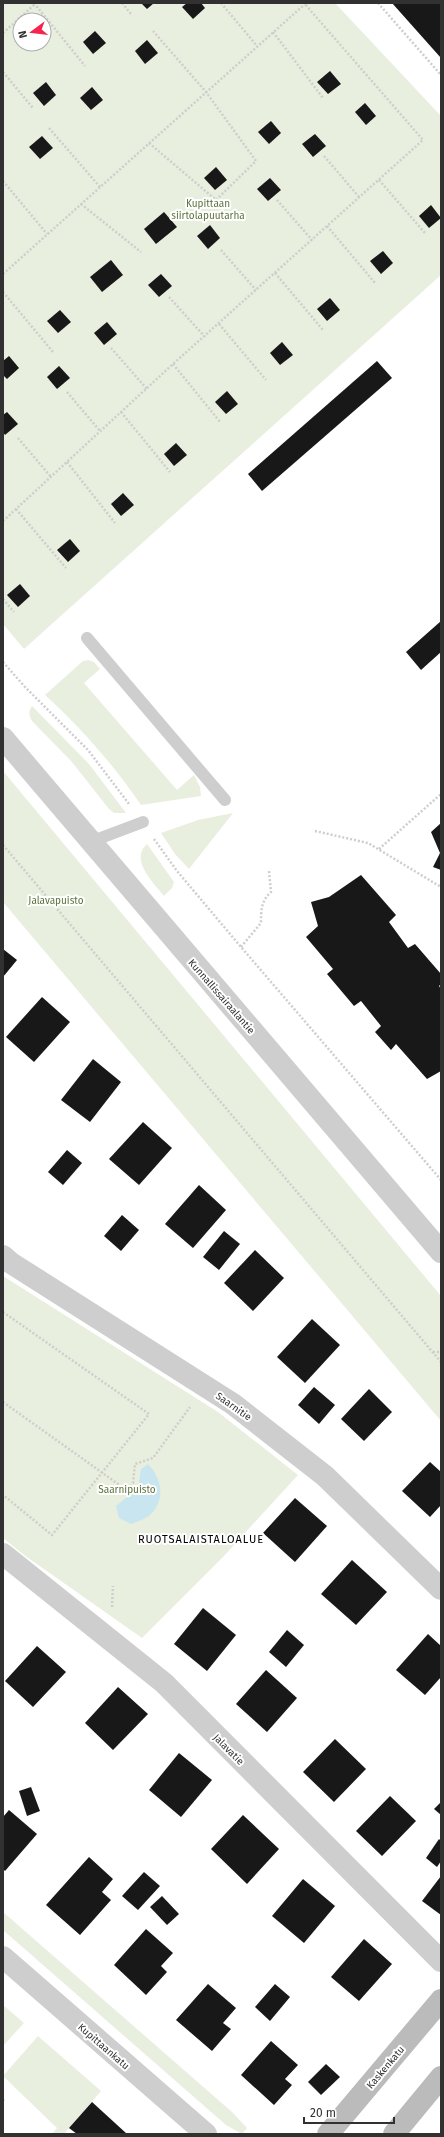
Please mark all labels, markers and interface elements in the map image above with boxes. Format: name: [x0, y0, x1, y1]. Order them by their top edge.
north arrow: [12, 12, 52, 52]
text: N: [16, 29, 30, 40]
park label: Kupittaan siirtolapuutarha: [171, 198, 245, 222]
park label: Jalavapuisto: [28, 895, 84, 907]
street label: Kunnallissairaalantie: [186, 957, 257, 1036]
street label: Saarnitie: [213, 1390, 254, 1423]
park label: Saarnipuisto: [98, 1484, 156, 1496]
district label: RUOTSALAISTALOALUE: [138, 1533, 264, 1546]
street label: Jalavatie: [210, 1732, 246, 1768]
street label: Kupittaankatu: [75, 2021, 131, 2072]
street label: Kaskenkatu: [364, 2044, 407, 2091]
scale bar: [304, 2099, 394, 2125]
text: 20 m: [310, 2106, 336, 2120]

